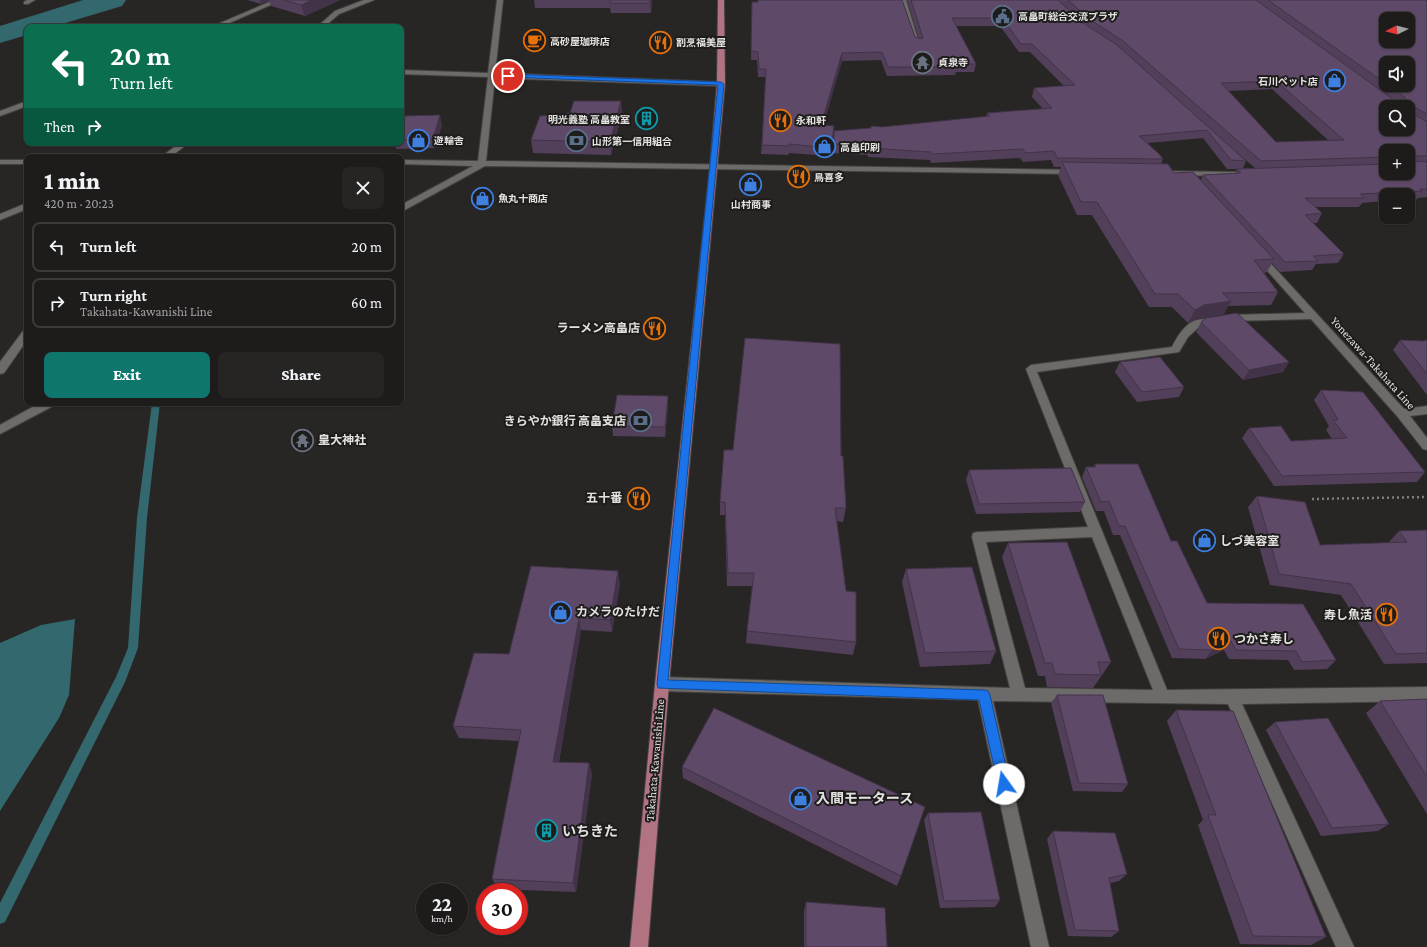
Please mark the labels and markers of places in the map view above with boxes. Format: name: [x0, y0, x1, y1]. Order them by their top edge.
public building icon: 高畠町総合交流プラザ: [989, 3, 1015, 29]
place label: 高畠町総合交流プラザ: [1018, 11, 1118, 22]
cafe icon: 高砂屋珈琲店: [522, 28, 548, 54]
restaurant icon: 割烹福美屋: [648, 29, 674, 55]
place label: 高砂屋珈琲店: [550, 36, 610, 47]
place label: 割烹福美屋: [676, 37, 726, 48]
temple icon: 貞泉寺: [909, 49, 935, 75]
place label: 貞泉寺: [938, 57, 968, 68]
pin: [491, 59, 525, 93]
shop icon: 石川ペット店: [1321, 68, 1347, 94]
place label: 石川ペット店: [1258, 76, 1318, 87]
building icon: 明光義塾 高畠教室: [633, 106, 659, 132]
restaurant icon: 永和軒: [768, 107, 794, 133]
place label: 明光義塾 高畠教室: [548, 114, 630, 125]
place label: 永和軒: [796, 115, 826, 126]
shop icon: 遊輪舎: [406, 127, 432, 153]
bank icon: 山形第一信用組合: [563, 128, 589, 154]
shop icon: 高畠印刷: [811, 134, 837, 160]
place label: 遊輪舎: [434, 135, 464, 146]
place label: 山形第一信用組合: [592, 136, 672, 147]
place label: 高畠印刷: [840, 142, 880, 153]
restaurant icon: 鳥喜多: [785, 164, 811, 190]
shop icon: 山村商事: [738, 171, 764, 197]
place label: 鳥喜多: [814, 172, 844, 183]
shop icon: 魚丸十商店: [469, 185, 495, 211]
place label: 魚丸十商店: [498, 193, 548, 204]
place label: 山村商事: [731, 199, 771, 210]
restaurant icon: ラーメン高畠店: [642, 315, 668, 341]
place label: ラーメン高畠店: [556, 321, 640, 335]
bank icon: きらやか銀行 高畠支店: [628, 408, 654, 434]
place label: きらやか銀行 高畠支店: [504, 414, 626, 428]
temple icon: 皇大神社: [290, 427, 316, 453]
place label: 皇大神社: [318, 433, 366, 447]
restaurant icon: 五十番: [625, 485, 651, 511]
place label: 五十番: [586, 491, 623, 505]
shop icon: しづ美容室: [1191, 528, 1217, 554]
place label: しづ美容室: [1220, 534, 1279, 548]
shop icon: カメラのたけだ: [547, 599, 573, 625]
restaurant icon: 寿し魚活: [1374, 602, 1400, 628]
place label: カメラのたけだ: [576, 605, 660, 619]
place label: 寿し魚活: [1324, 608, 1372, 622]
restaurant icon: つかさ寿し: [1205, 626, 1231, 652]
place label: つかさ寿し: [1234, 632, 1294, 646]
shop icon: 入間モータース: [787, 785, 813, 811]
place label: 入間モータース: [816, 790, 913, 806]
building icon: いちきた: [533, 818, 559, 844]
place label: いちきた: [562, 823, 618, 839]

